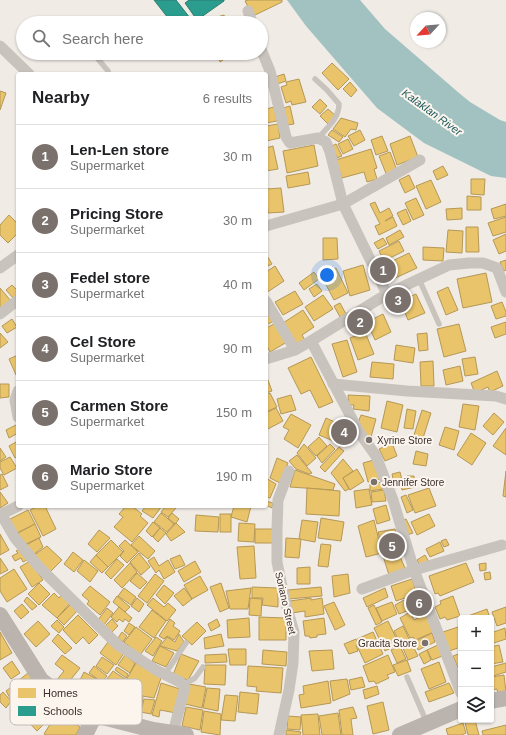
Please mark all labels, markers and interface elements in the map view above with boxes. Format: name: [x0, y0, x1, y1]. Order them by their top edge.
north arrow: [410, 12, 446, 48]
search box: [16, 16, 268, 60]
icon: search: [30, 27, 52, 49]
text: Search here: [62, 30, 144, 47]
water label: Kalaklan River: [400, 86, 465, 138]
text: Nearby: [32, 88, 90, 107]
text: 6 results: [203, 91, 252, 106]
text: Len-Len store: [70, 141, 169, 158]
text: 1: [41, 149, 49, 164]
text: 30 m: [223, 149, 252, 164]
text: Supermarket: [70, 158, 144, 173]
text: Pricing Store: [70, 205, 163, 222]
text: 2: [41, 213, 49, 228]
text: 30 m: [223, 213, 252, 228]
text: Supermarket: [70, 222, 144, 237]
pin: 1: [370, 255, 396, 285]
your location: [317, 265, 337, 285]
text: Fedel store: [70, 269, 150, 286]
text: 3: [41, 277, 49, 292]
text: 40 m: [223, 277, 252, 292]
pin: 3: [385, 285, 411, 315]
text: Supermarket: [70, 286, 144, 301]
pin: 2: [347, 307, 373, 337]
text: Cel Store: [70, 333, 136, 350]
text: 4: [41, 341, 49, 356]
text: 90 m: [223, 341, 252, 356]
text: Supermarket: [70, 350, 144, 365]
text: Carmen Store: [70, 397, 168, 414]
text: 5: [41, 405, 49, 420]
text: 150 m: [216, 405, 252, 420]
text: Supermarket: [70, 414, 144, 429]
pin: 4: [331, 417, 357, 447]
marker: Xyrine Store: [364, 435, 374, 445]
place label: Xyrine Store: [377, 435, 432, 446]
text: Mario Store: [70, 461, 153, 478]
text: 6: [41, 469, 49, 484]
text: 190 m: [216, 469, 252, 484]
marker: Jennifer Store: [369, 477, 379, 487]
place label: Jennifer Store: [382, 477, 445, 488]
text: Supermarket: [70, 478, 144, 493]
pin: 5: [379, 531, 405, 561]
street label: Soriano Street: [273, 571, 298, 636]
pin: 6: [406, 588, 432, 618]
map controls: [458, 615, 494, 723]
button: +: [458, 615, 494, 651]
place label: Gracita Store: [358, 638, 417, 649]
marker: Gracita Store: [420, 638, 430, 648]
button: −: [458, 651, 494, 687]
legend: [10, 679, 142, 725]
text: Homes: [43, 687, 78, 699]
button: layers: [458, 687, 494, 723]
text: Schools: [43, 705, 83, 717]

